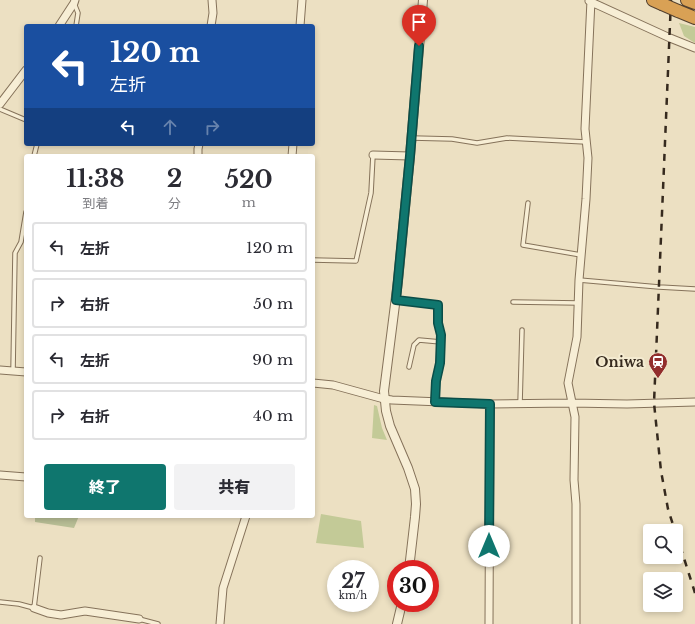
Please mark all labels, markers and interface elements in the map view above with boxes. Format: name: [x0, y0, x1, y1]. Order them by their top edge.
pin: [402, 5, 436, 46]
icon: arrive: [408, 11, 430, 33]
text: 120 m: [110, 35, 200, 70]
icon: left: [44, 40, 96, 92]
text: 左折: [110, 74, 146, 96]
icon: left: [117, 116, 139, 138]
icon: ahead: [159, 116, 181, 138]
icon: right: [201, 116, 223, 138]
text: 11:38: [66, 164, 125, 193]
text: 2: [167, 164, 182, 193]
text: 520: [225, 165, 273, 194]
text: m: [242, 194, 256, 211]
text: 到着: [82, 195, 108, 212]
text: 分: [168, 195, 181, 212]
icon: left: [46, 236, 68, 258]
text: 120 m: [246, 238, 293, 257]
text: 左折: [80, 239, 110, 258]
icon: right: [46, 292, 68, 314]
text: 50 m: [253, 294, 293, 313]
text: 右折: [80, 295, 110, 314]
icon: left: [46, 348, 68, 370]
text: 90 m: [252, 350, 293, 369]
text: 左折: [80, 351, 110, 370]
station icon: Oniwa: [647, 351, 669, 379]
place label: Oniwa: [595, 353, 644, 371]
icon: right: [46, 404, 68, 426]
text: 40 m: [253, 406, 293, 425]
text: 右折: [80, 407, 110, 426]
button: 終了: [44, 464, 166, 510]
button: 共有: [174, 464, 295, 510]
map controls: [643, 524, 683, 612]
button: search: [643, 524, 683, 564]
position arrow: [468, 525, 510, 567]
speed limit sign: 30: [387, 560, 439, 612]
text: 27: [341, 569, 365, 593]
button: layers: [643, 572, 683, 612]
text: km/h: [339, 589, 367, 602]

